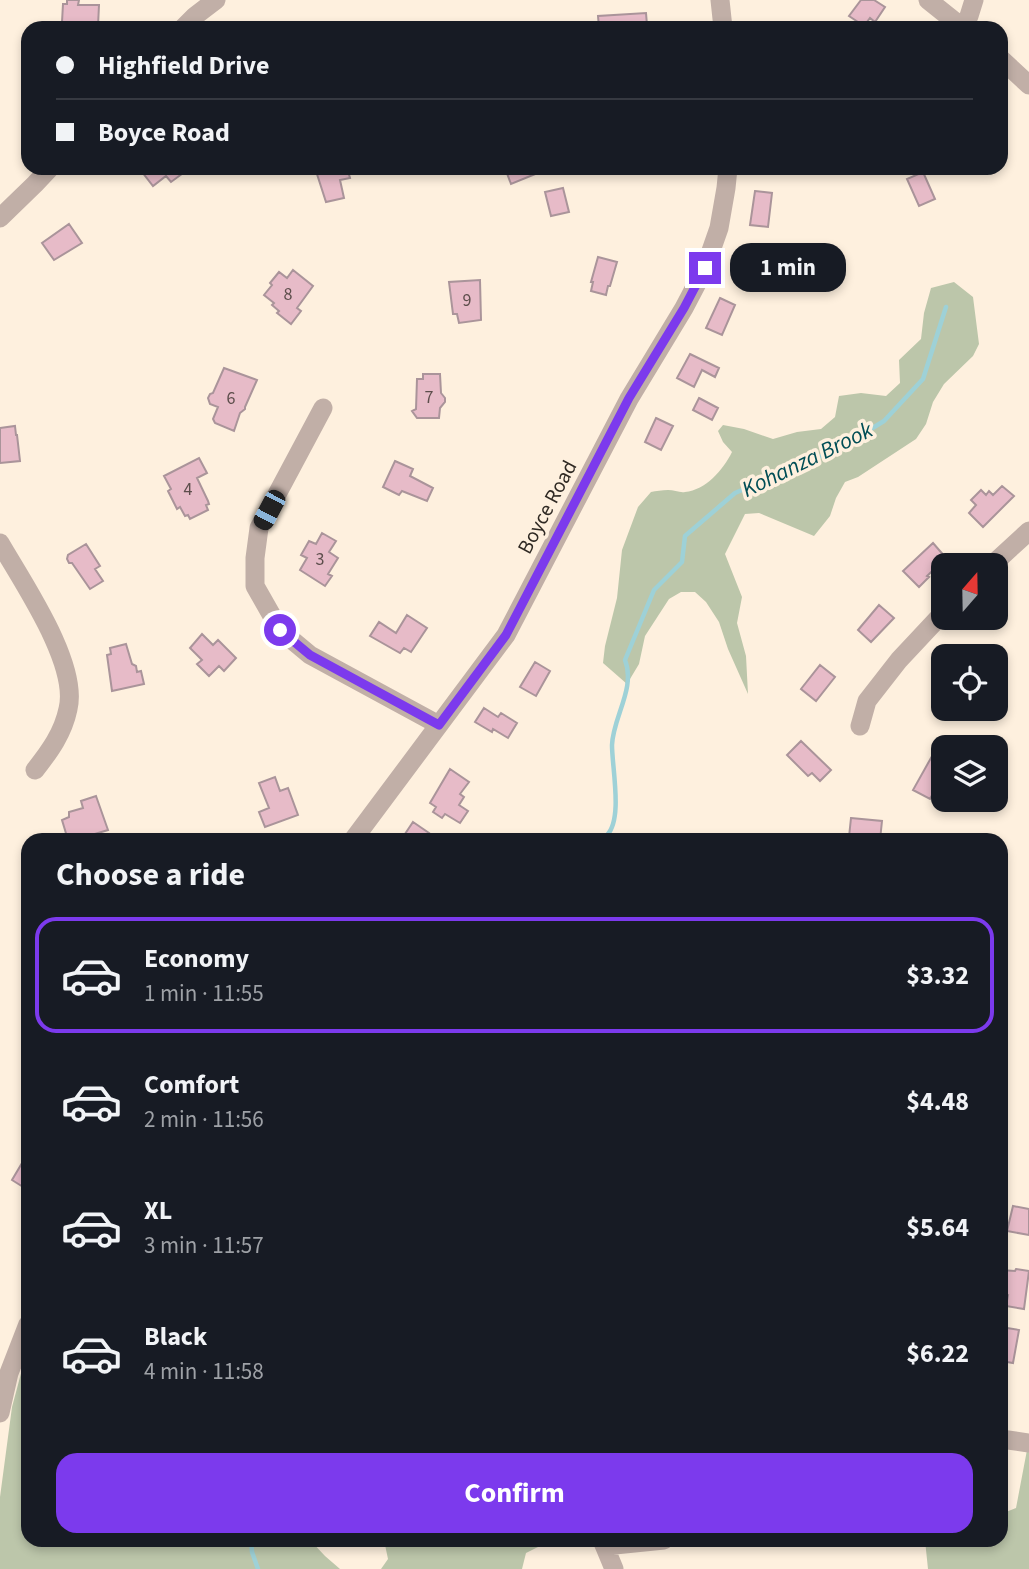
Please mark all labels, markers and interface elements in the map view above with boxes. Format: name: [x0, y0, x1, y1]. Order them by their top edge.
text: Highfield Drive: [98, 47, 269, 84]
text: Boyce Road: [98, 114, 230, 151]
callout: 1 min: [730, 244, 845, 292]
text: 1 min: [760, 251, 816, 284]
route end: [689, 252, 721, 284]
house number: 8: [284, 282, 293, 307]
house number: 9: [463, 288, 472, 313]
house number: 7: [425, 385, 434, 410]
house number: 6: [227, 386, 236, 411]
water label: Kohanza Brook: [736, 413, 879, 505]
street label: Boyce Road: [510, 455, 584, 559]
house number: 4: [184, 477, 193, 502]
car: [250, 487, 289, 533]
house number: 3: [316, 547, 325, 572]
north arrow: [931, 553, 1008, 630]
map controls: [931, 553, 1008, 812]
route start: [264, 614, 296, 646]
button: locate: [931, 644, 1008, 721]
button: layers: [931, 735, 1008, 812]
text: Choose a ride: [56, 852, 245, 898]
text: Economy: [144, 940, 249, 977]
icon: car: [60, 944, 123, 1007]
text: $3.32: [906, 957, 969, 994]
text: 1 min · 11:55: [144, 977, 264, 1010]
text: Comfort: [144, 1066, 239, 1103]
icon: car: [60, 1070, 123, 1133]
text: $4.48: [906, 1083, 969, 1120]
text: 2 min · 11:56: [144, 1103, 264, 1136]
text: XL: [144, 1192, 172, 1229]
icon: car: [60, 1196, 123, 1259]
text: $5.64: [906, 1209, 969, 1246]
text: 3 min · 11:57: [144, 1229, 264, 1262]
text: Black: [144, 1318, 207, 1355]
icon: car: [60, 1322, 123, 1385]
text: $6.22: [906, 1335, 969, 1372]
text: 4 min · 11:58: [144, 1355, 264, 1388]
button: Confirm: [56, 1453, 973, 1533]

